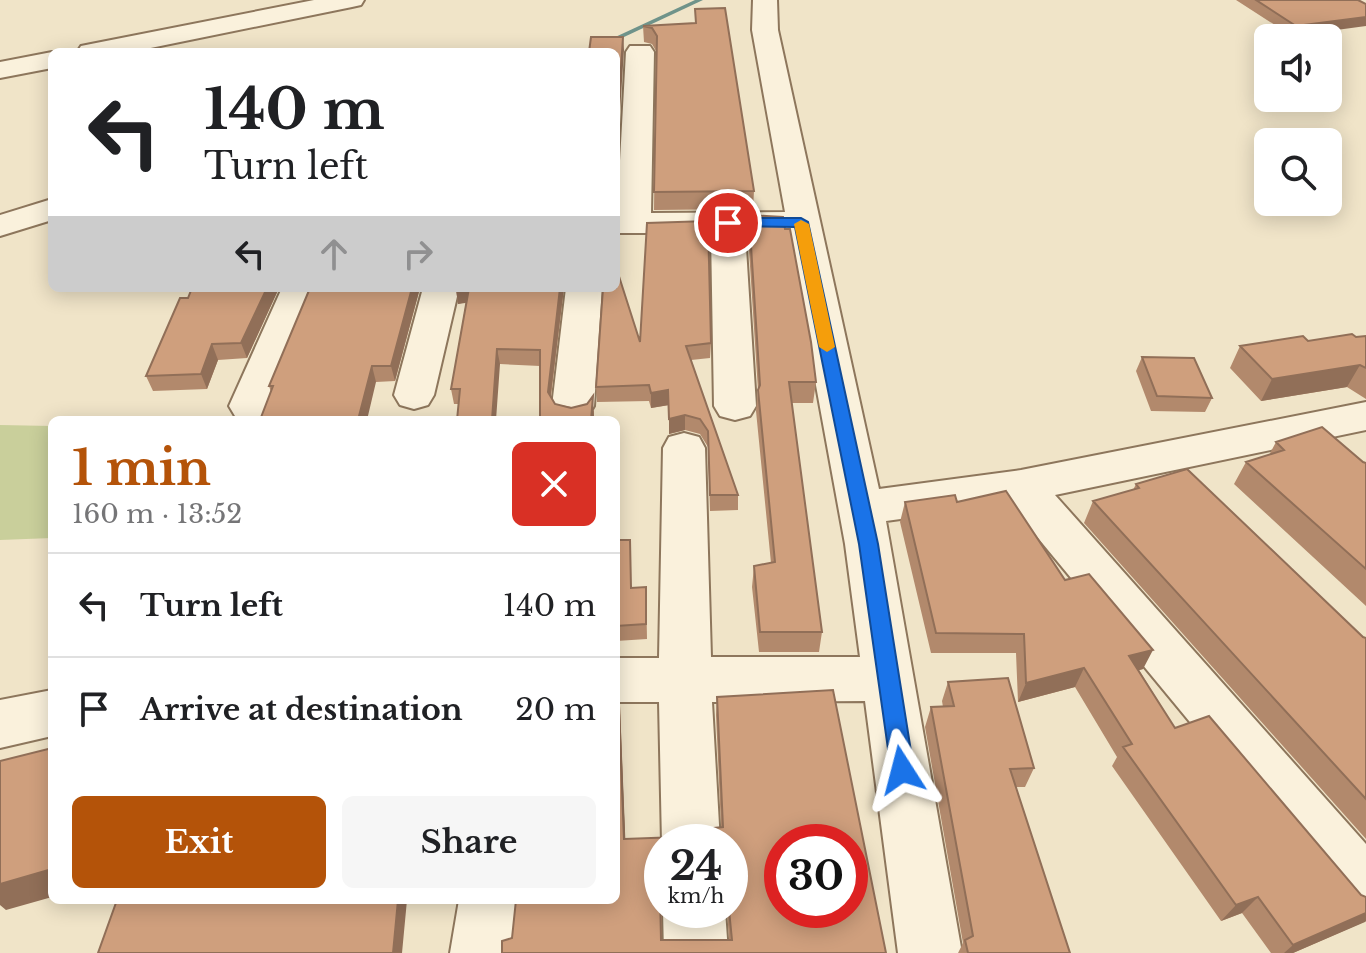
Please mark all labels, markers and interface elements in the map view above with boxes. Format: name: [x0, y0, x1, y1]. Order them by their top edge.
map controls: [1254, 24, 1342, 216]
button: sound: [1254, 24, 1342, 112]
text: 140 m: [204, 75, 385, 144]
icon: left: [72, 80, 176, 184]
button: search: [1254, 128, 1342, 216]
text: Turn left: [204, 144, 368, 189]
pin: [694, 189, 762, 257]
icon: arrive: [706, 201, 750, 245]
icon: left: [228, 232, 272, 276]
icon: ahead: [312, 232, 356, 276]
icon: right: [396, 232, 440, 276]
text: 1 min: [72, 438, 211, 498]
button: close: [512, 442, 596, 526]
text: 160 m · 13:52: [72, 498, 242, 530]
icon: left: [72, 583, 116, 627]
text: Turn left: [140, 587, 283, 624]
text: 140 m: [503, 587, 596, 624]
icon: arrive: [72, 687, 116, 731]
text: Arrive at destination: [140, 691, 463, 728]
text: 20 m: [515, 691, 596, 728]
position arrow: [860, 728, 944, 812]
button: Exit: [72, 796, 326, 888]
button: Share: [342, 796, 596, 888]
speed limit sign: 30: [764, 824, 868, 928]
text: 24: [670, 841, 722, 891]
text: km/h: [668, 884, 724, 908]

